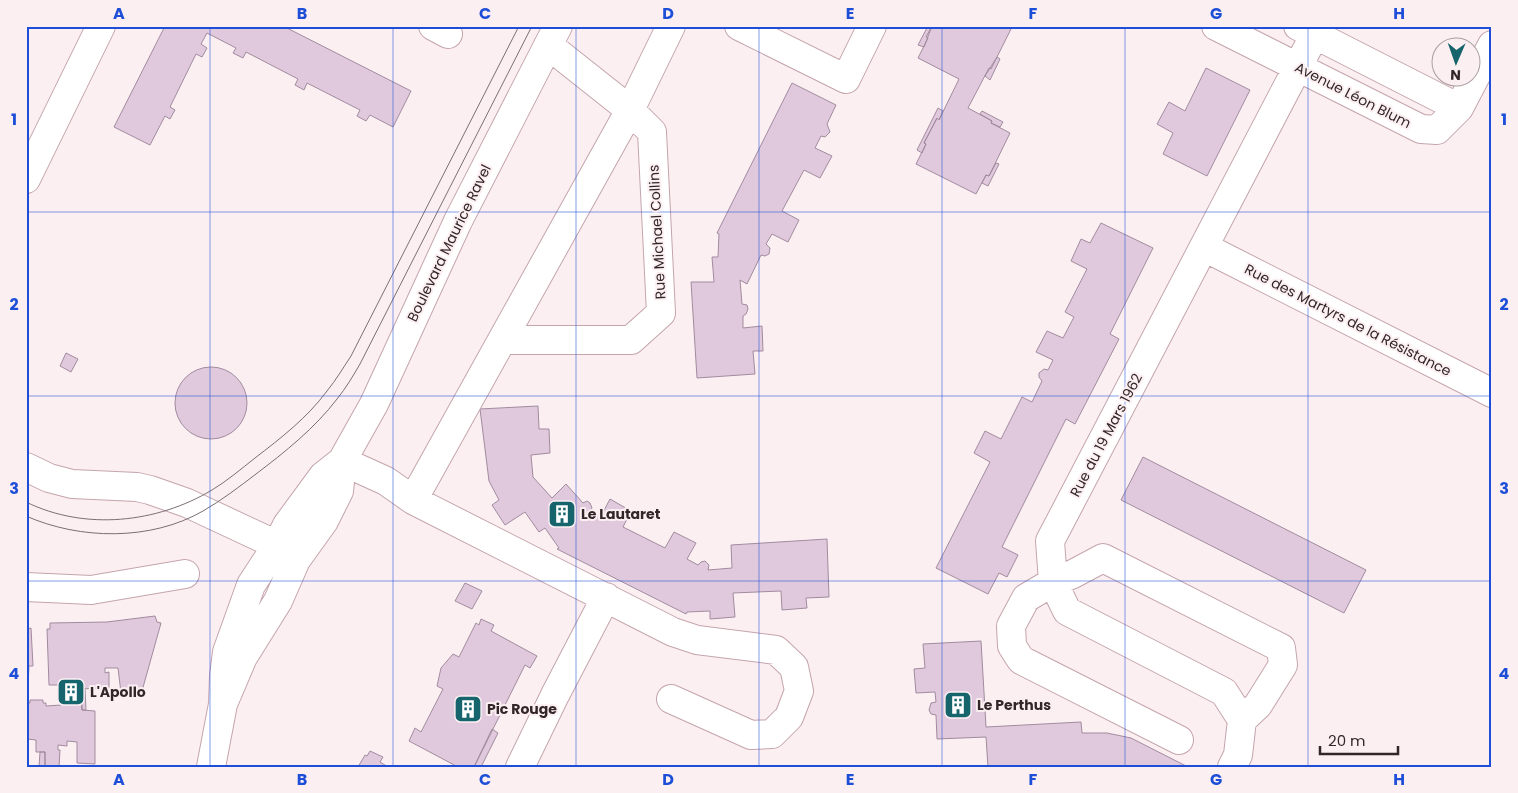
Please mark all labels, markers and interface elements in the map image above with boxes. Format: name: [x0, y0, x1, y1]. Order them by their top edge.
text: A: [113, 2, 125, 25]
text: B: [297, 2, 307, 25]
text: C: [479, 2, 491, 25]
text: D: [662, 2, 674, 25]
text: E: [846, 2, 854, 25]
text: F: [1029, 2, 1038, 25]
text: G: [1210, 2, 1222, 25]
text: H: [1393, 2, 1405, 25]
north arrow: [1430, 38, 1480, 88]
street label: Avenue Léon Blum: [1291, 57, 1415, 133]
text: N: [1450, 65, 1461, 85]
text: 1: [11, 108, 17, 131]
text: 1: [1501, 108, 1507, 131]
street label: Boulevard Maurice Ravel: [402, 161, 496, 325]
street label: Rue Michael Collins: [643, 164, 671, 300]
street label: Rue des Martyrs de la Résistance: [1241, 259, 1455, 381]
text: 2: [9, 293, 19, 316]
text: 2: [1499, 293, 1509, 316]
street label: Rue du 19 Mars 1962: [1065, 370, 1147, 500]
text: 3: [9, 477, 19, 500]
text: 3: [1499, 477, 1509, 500]
building icon: Le Lautaret: [547, 499, 577, 529]
place label: Le Lautaret: [581, 504, 661, 524]
text: 4: [9, 662, 20, 685]
text: 4: [1499, 662, 1510, 685]
building icon: L'Apollo: [56, 677, 86, 707]
place label: L'Apollo: [90, 682, 146, 702]
building icon: Le Perthus: [943, 690, 973, 720]
building icon: Pic Rouge: [453, 694, 483, 724]
place label: Le Perthus: [977, 695, 1051, 715]
place label: Pic Rouge: [487, 699, 557, 719]
scale bar: [1320, 723, 1398, 755]
text: 20 m: [1328, 730, 1366, 751]
text: A: [113, 768, 125, 791]
text: B: [297, 768, 307, 791]
text: C: [479, 768, 491, 791]
text: D: [662, 768, 674, 791]
text: E: [846, 768, 854, 791]
text: F: [1029, 768, 1038, 791]
text: G: [1210, 768, 1222, 791]
text: H: [1393, 768, 1405, 791]

